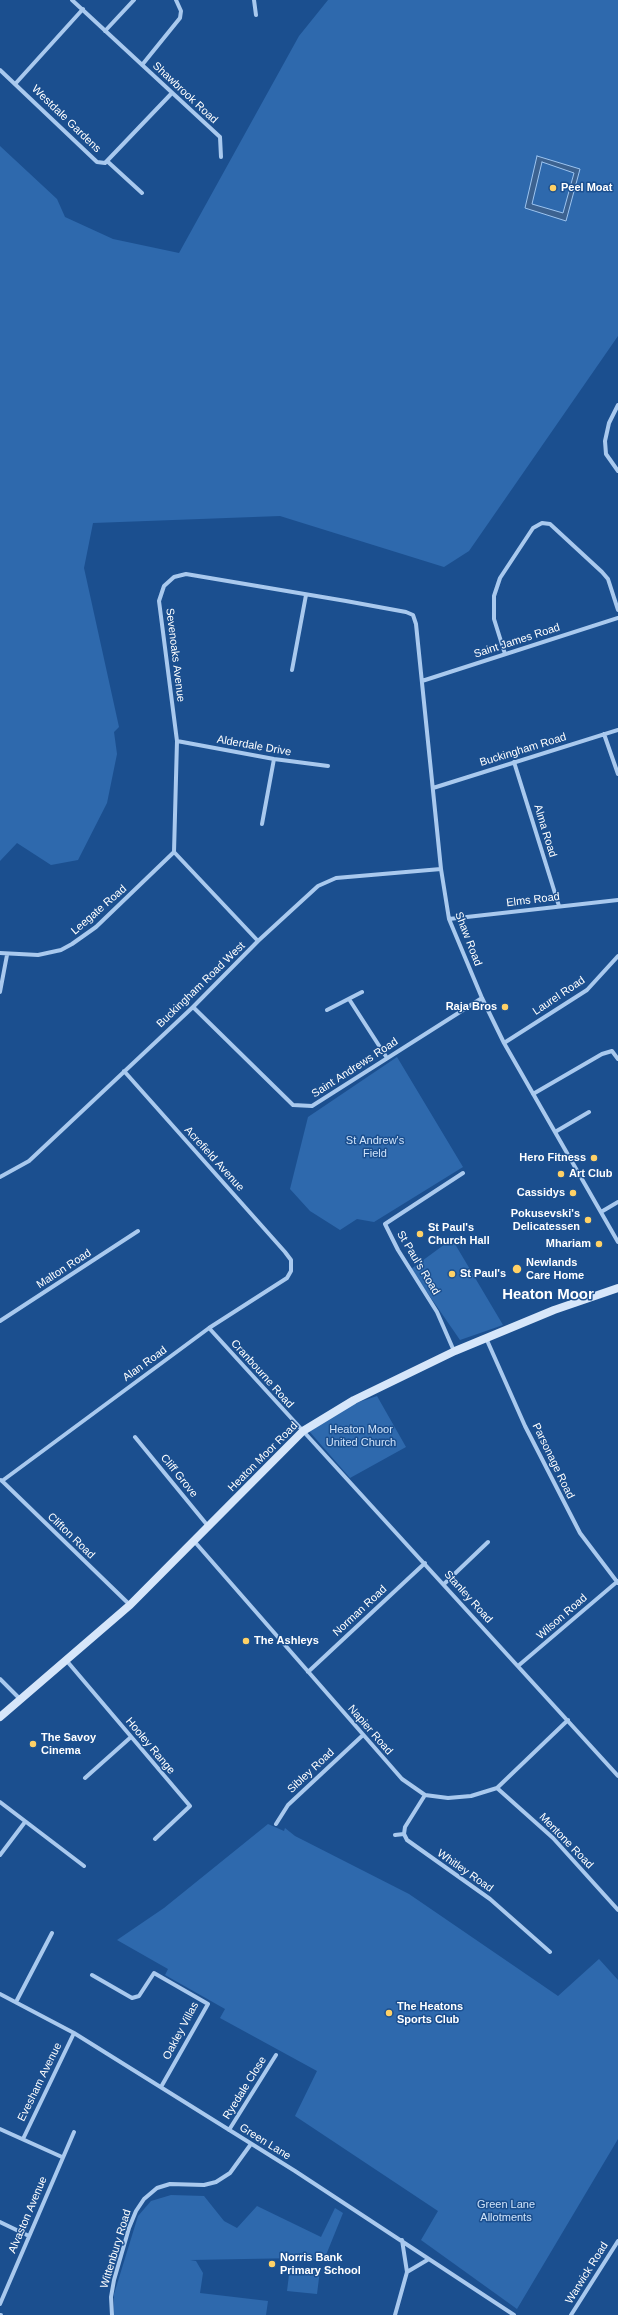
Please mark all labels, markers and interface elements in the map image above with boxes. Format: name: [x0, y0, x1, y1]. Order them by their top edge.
street label: Shawbrook Road: [150, 59, 220, 127]
street label: Westdale Gardens: [29, 83, 103, 155]
place label: Peel Moat: [561, 181, 612, 195]
marker: Peel Moat: [548, 183, 558, 193]
street label: Sevenoaks Avenue: [163, 607, 187, 703]
street label: Saint James Road: [472, 621, 562, 661]
street label: Buckingham Road: [478, 731, 568, 769]
street label: Alderdale Drive: [216, 733, 292, 759]
street label: Alma Road: [531, 803, 559, 859]
street label: Leegate Road: [69, 882, 129, 938]
street label: Elms Road: [505, 890, 561, 910]
street label: Shaw Road: [452, 910, 484, 968]
street label: Buckingham Road West: [154, 939, 248, 1031]
street label: Laurel Road: [530, 974, 588, 1018]
place label: Raja Bros: [446, 1000, 497, 1014]
marker: Raja Bros: [500, 1002, 510, 1012]
street label: Saint Andrews Road: [309, 1035, 401, 1101]
street label: Acrefield Avenue: [181, 1124, 247, 1194]
park label: St Andrew's Field: [346, 1134, 404, 1160]
place label: Hero Fitness: [519, 1151, 586, 1165]
marker: Hero Fitness: [589, 1153, 599, 1163]
place label: Art Club: [569, 1167, 612, 1181]
marker: Art Club: [556, 1169, 566, 1179]
place label: Cassidys: [517, 1186, 565, 1200]
marker: Cassidys: [568, 1188, 578, 1198]
place label: Pokusevski's Delicatessen: [511, 1207, 580, 1233]
marker: Pokusevski's Delicatessen: [583, 1215, 593, 1225]
place label: St Paul's Church Hall: [428, 1221, 490, 1247]
street label: St Paul's Road: [394, 1229, 442, 1297]
marker: St Paul's Church Hall: [415, 1229, 425, 1239]
place label: Mhariam: [546, 1237, 591, 1251]
marker: Mhariam: [594, 1239, 604, 1249]
street label: Malton Road: [34, 1246, 94, 1292]
place label: Newlands Care Home: [526, 1256, 584, 1282]
marker: Newlands Care Home: [511, 1263, 523, 1275]
place label: St Paul's: [460, 1267, 506, 1281]
marker: St Paul's: [447, 1269, 457, 1279]
district label: Heaton Moor: [502, 1286, 594, 1304]
street label: Cranbourne Road: [228, 1337, 296, 1411]
street label: Alan Road: [120, 1344, 170, 1384]
street label: Heaton Moor Road: [225, 1419, 301, 1495]
street label: Parsonage Road: [529, 1421, 577, 1501]
park label: Heaton Moor United Church: [326, 1423, 396, 1449]
street label: Cliff Grove: [158, 1452, 200, 1500]
street label: Clifton Road: [45, 1510, 97, 1562]
street label: Stanley Road: [441, 1568, 495, 1626]
street label: Norman Road: [330, 1583, 390, 1639]
street label: Wilson Road: [534, 1592, 590, 1642]
place label: The Ashleys: [254, 1634, 319, 1648]
marker: The Ashleys: [241, 1636, 251, 1646]
street label: Napier Road: [345, 1702, 395, 1758]
street label: Hooley Range: [123, 1715, 177, 1777]
place label: The Savoy Cinema: [41, 1731, 96, 1757]
marker: The Savoy Cinema: [28, 1739, 38, 1749]
street label: Sibley Road: [285, 1746, 337, 1796]
street label: Mentone Road: [536, 1810, 596, 1872]
street label: Whitley Road: [434, 1847, 496, 1895]
street label: Oakley Villas: [160, 2000, 202, 2062]
place label: The Heatons Sports Club: [397, 2000, 463, 2026]
marker: The Heatons Sports Club: [384, 2008, 394, 2018]
street label: Evesham Avenue: [15, 2040, 65, 2124]
street label: Ryedale Close: [220, 2054, 270, 2122]
street label: Green Lane: [237, 2121, 293, 2163]
street label: Alvaston Avenue: [6, 2175, 50, 2255]
park label: Green Lane Allotments: [477, 2198, 535, 2224]
street label: Wittenbury Road: [98, 2208, 134, 2290]
street label: Warwick Road: [563, 2240, 611, 2306]
place label: Norris Bank Primary School: [280, 2251, 361, 2277]
marker: Norris Bank Primary School: [267, 2259, 277, 2269]

